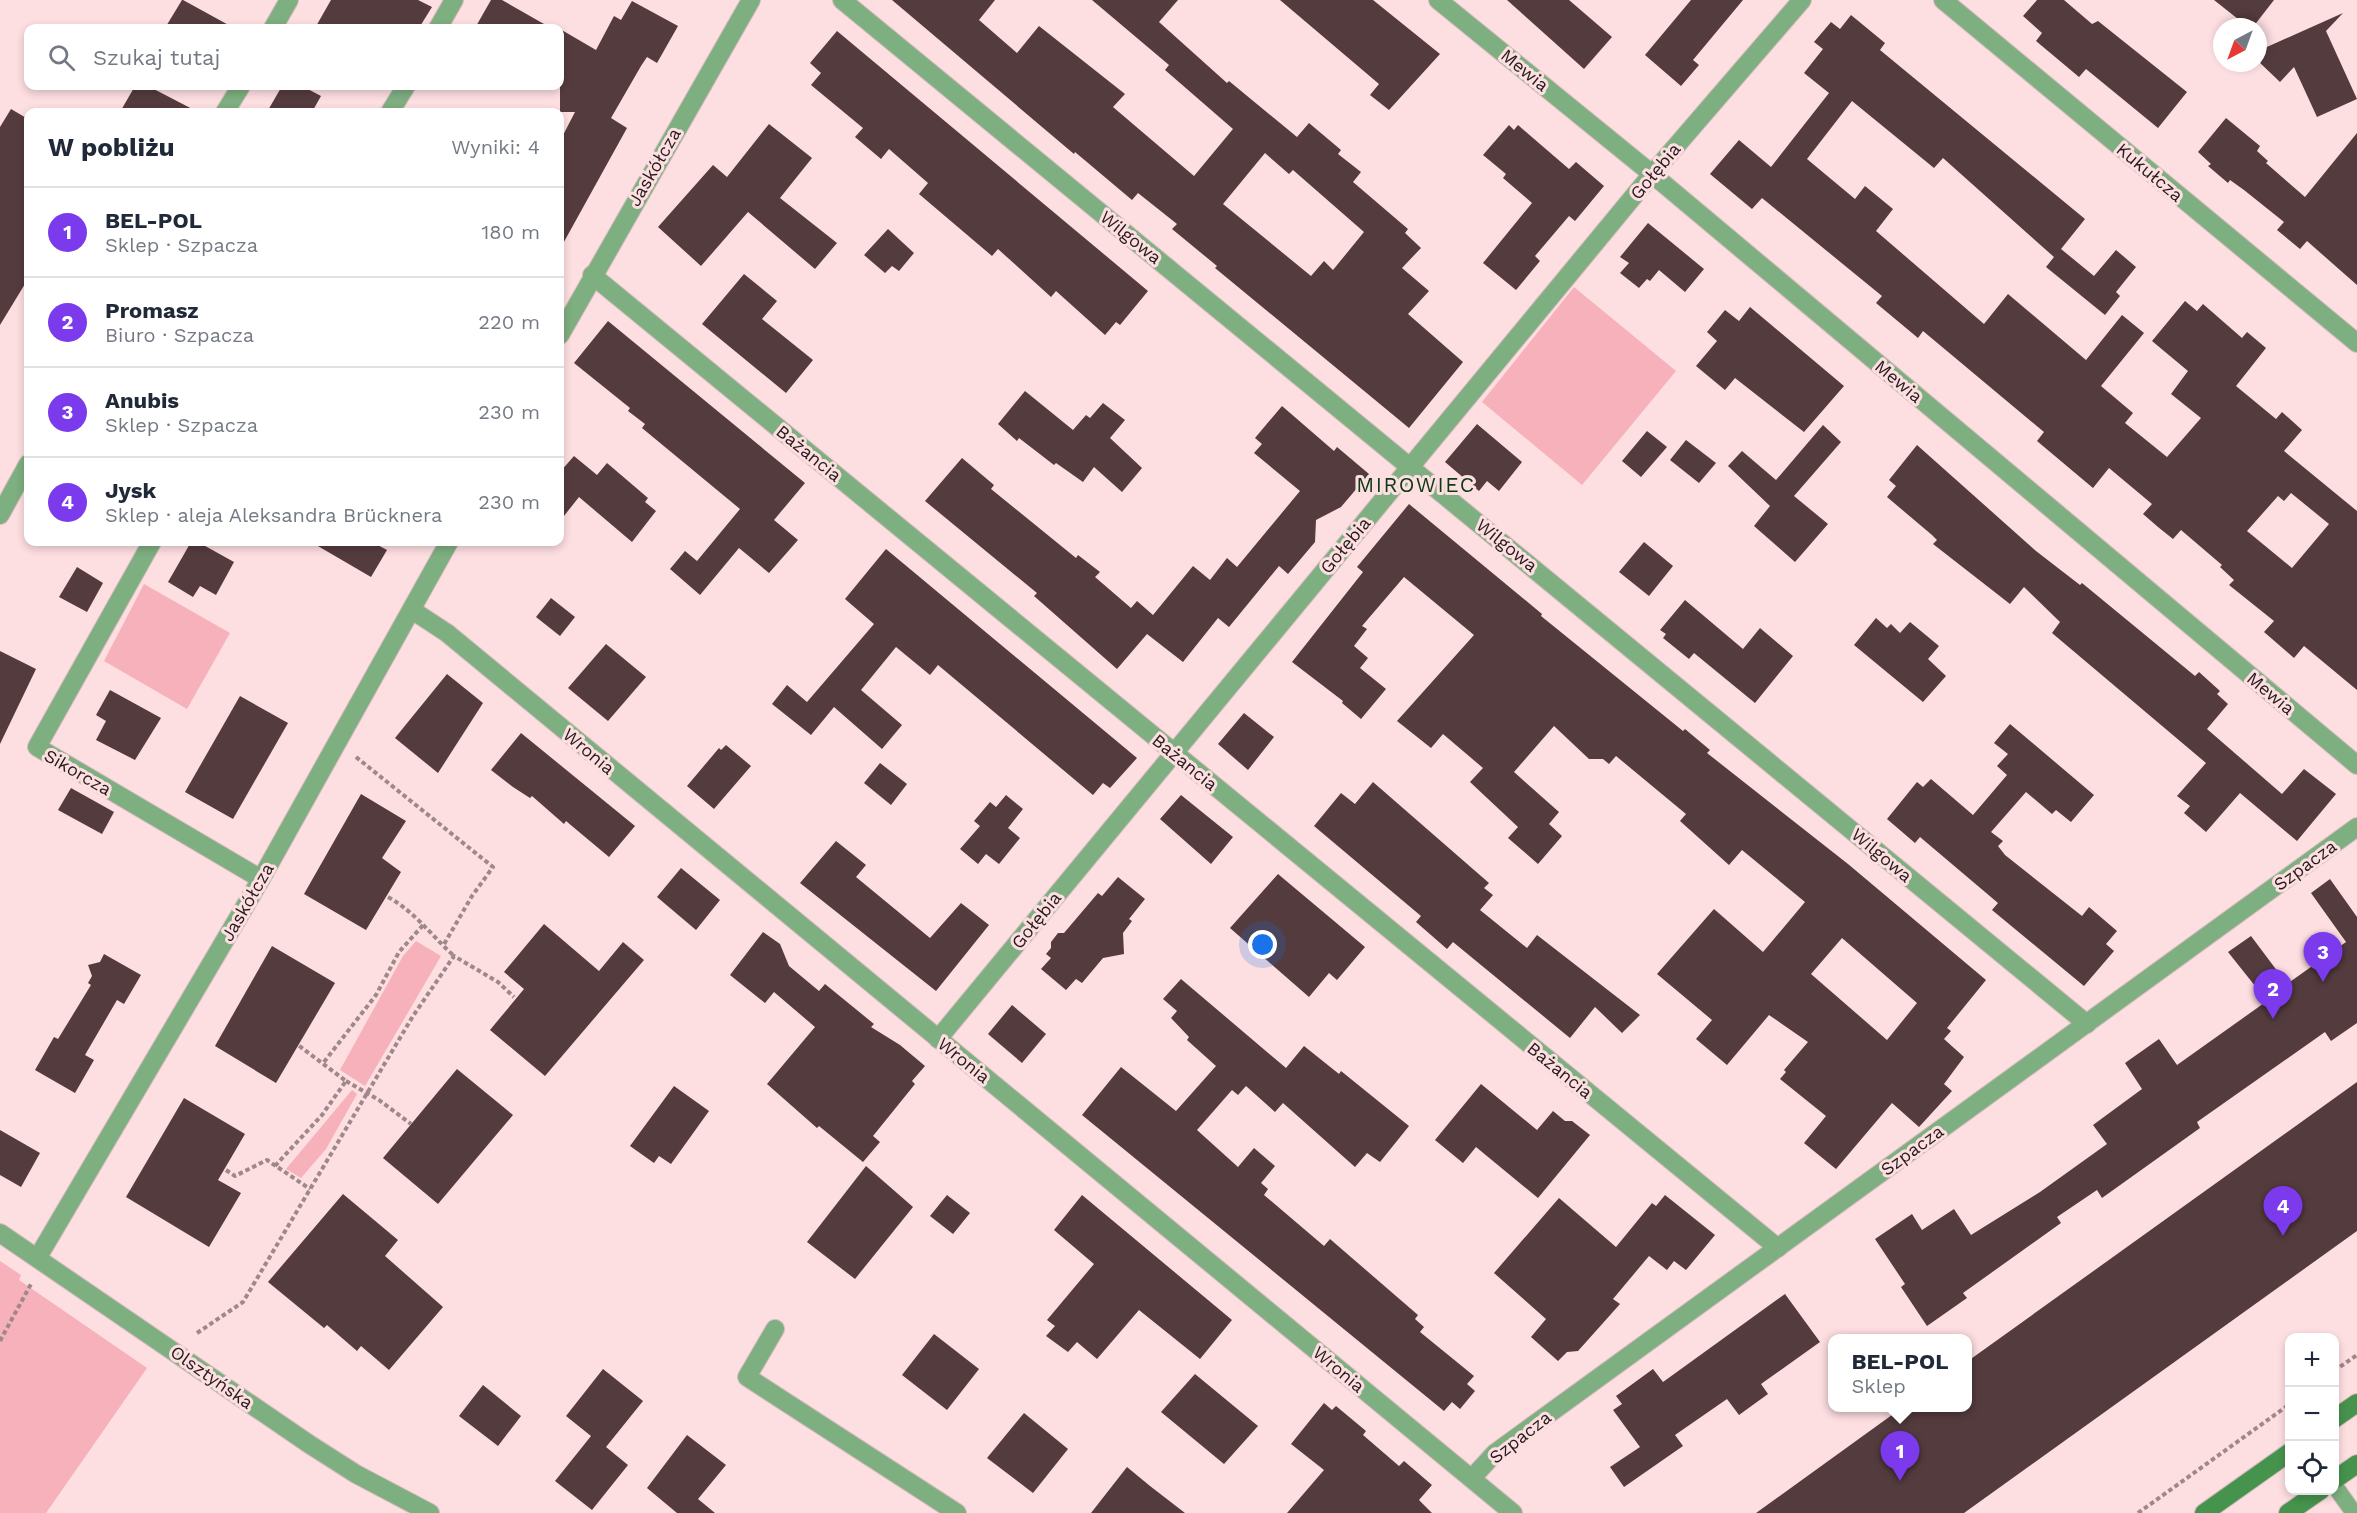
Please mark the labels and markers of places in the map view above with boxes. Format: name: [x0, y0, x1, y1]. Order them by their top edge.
pin: 3: [2304, 932, 2342, 982]
pin: 2: [2254, 970, 2292, 1019]
pin: 4: [2264, 1186, 2302, 1236]
pin: 1: [1880, 1432, 1920, 1481]

